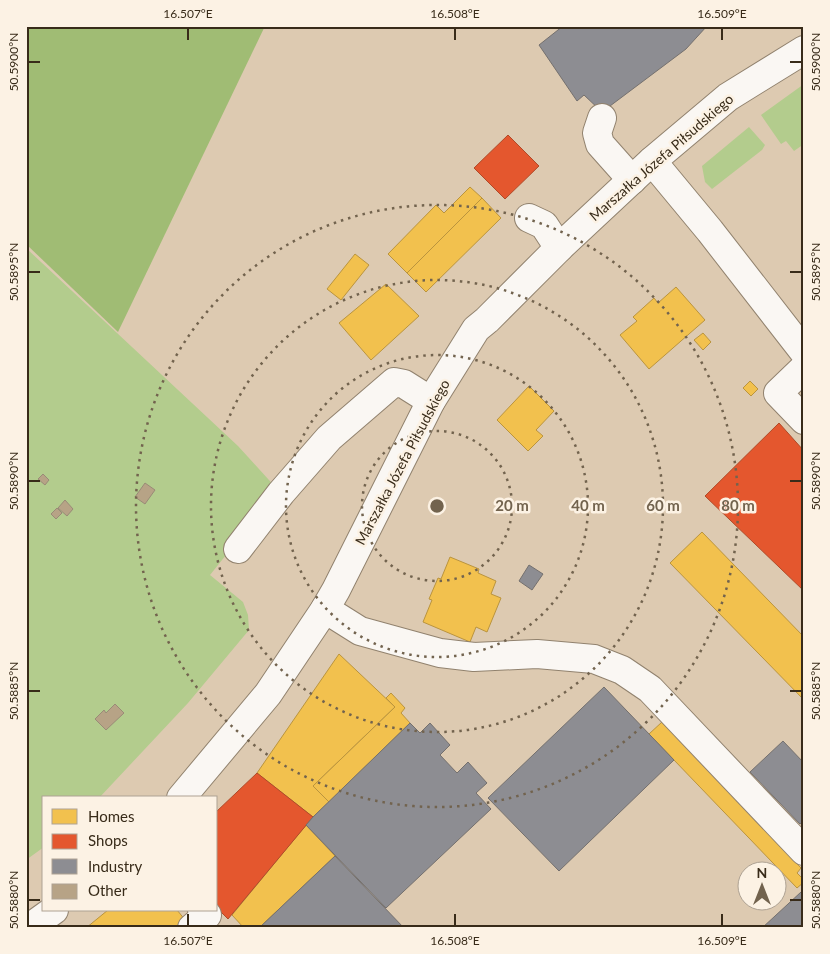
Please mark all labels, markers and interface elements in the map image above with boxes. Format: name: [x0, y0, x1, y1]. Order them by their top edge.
text: 16.507°E: [163, 6, 213, 21]
text: 16.508°E: [430, 6, 480, 21]
text: 16.509°E: [697, 6, 747, 21]
text: 50.5900°N: [6, 33, 21, 91]
text: 50.5900°N: [808, 33, 823, 91]
street label: Marszałka Józefa Piłsudskiego: [586, 90, 736, 224]
text: 50.5895°N: [6, 243, 21, 301]
text: 50.5895°N: [808, 243, 823, 301]
street label: Marszałka Józefa Piłsudskiego: [351, 376, 453, 548]
text: 50.5890°N: [6, 452, 21, 510]
text: 50.5890°N: [808, 452, 823, 510]
text: 20 m: [495, 496, 529, 514]
text: 40 m: [571, 496, 605, 514]
text: 60 m: [646, 496, 680, 514]
text: 80 m: [721, 496, 755, 514]
centre of rings: [428, 497, 446, 515]
text: 50.5885°N: [6, 662, 21, 720]
text: 50.5885°N: [808, 662, 823, 720]
legend: [42, 796, 218, 912]
text: Homes: [88, 807, 134, 825]
text: Shops: [88, 831, 128, 849]
text: Industry: [88, 857, 143, 875]
north arrow: [738, 862, 788, 912]
text: N: [757, 864, 767, 881]
text: 50.5880°N: [6, 871, 21, 929]
text: 50.5880°N: [808, 871, 823, 929]
text: Other: [88, 881, 128, 899]
text: 16.507°E: [163, 933, 213, 948]
text: 16.508°E: [430, 933, 480, 948]
text: 16.509°E: [697, 933, 747, 948]

